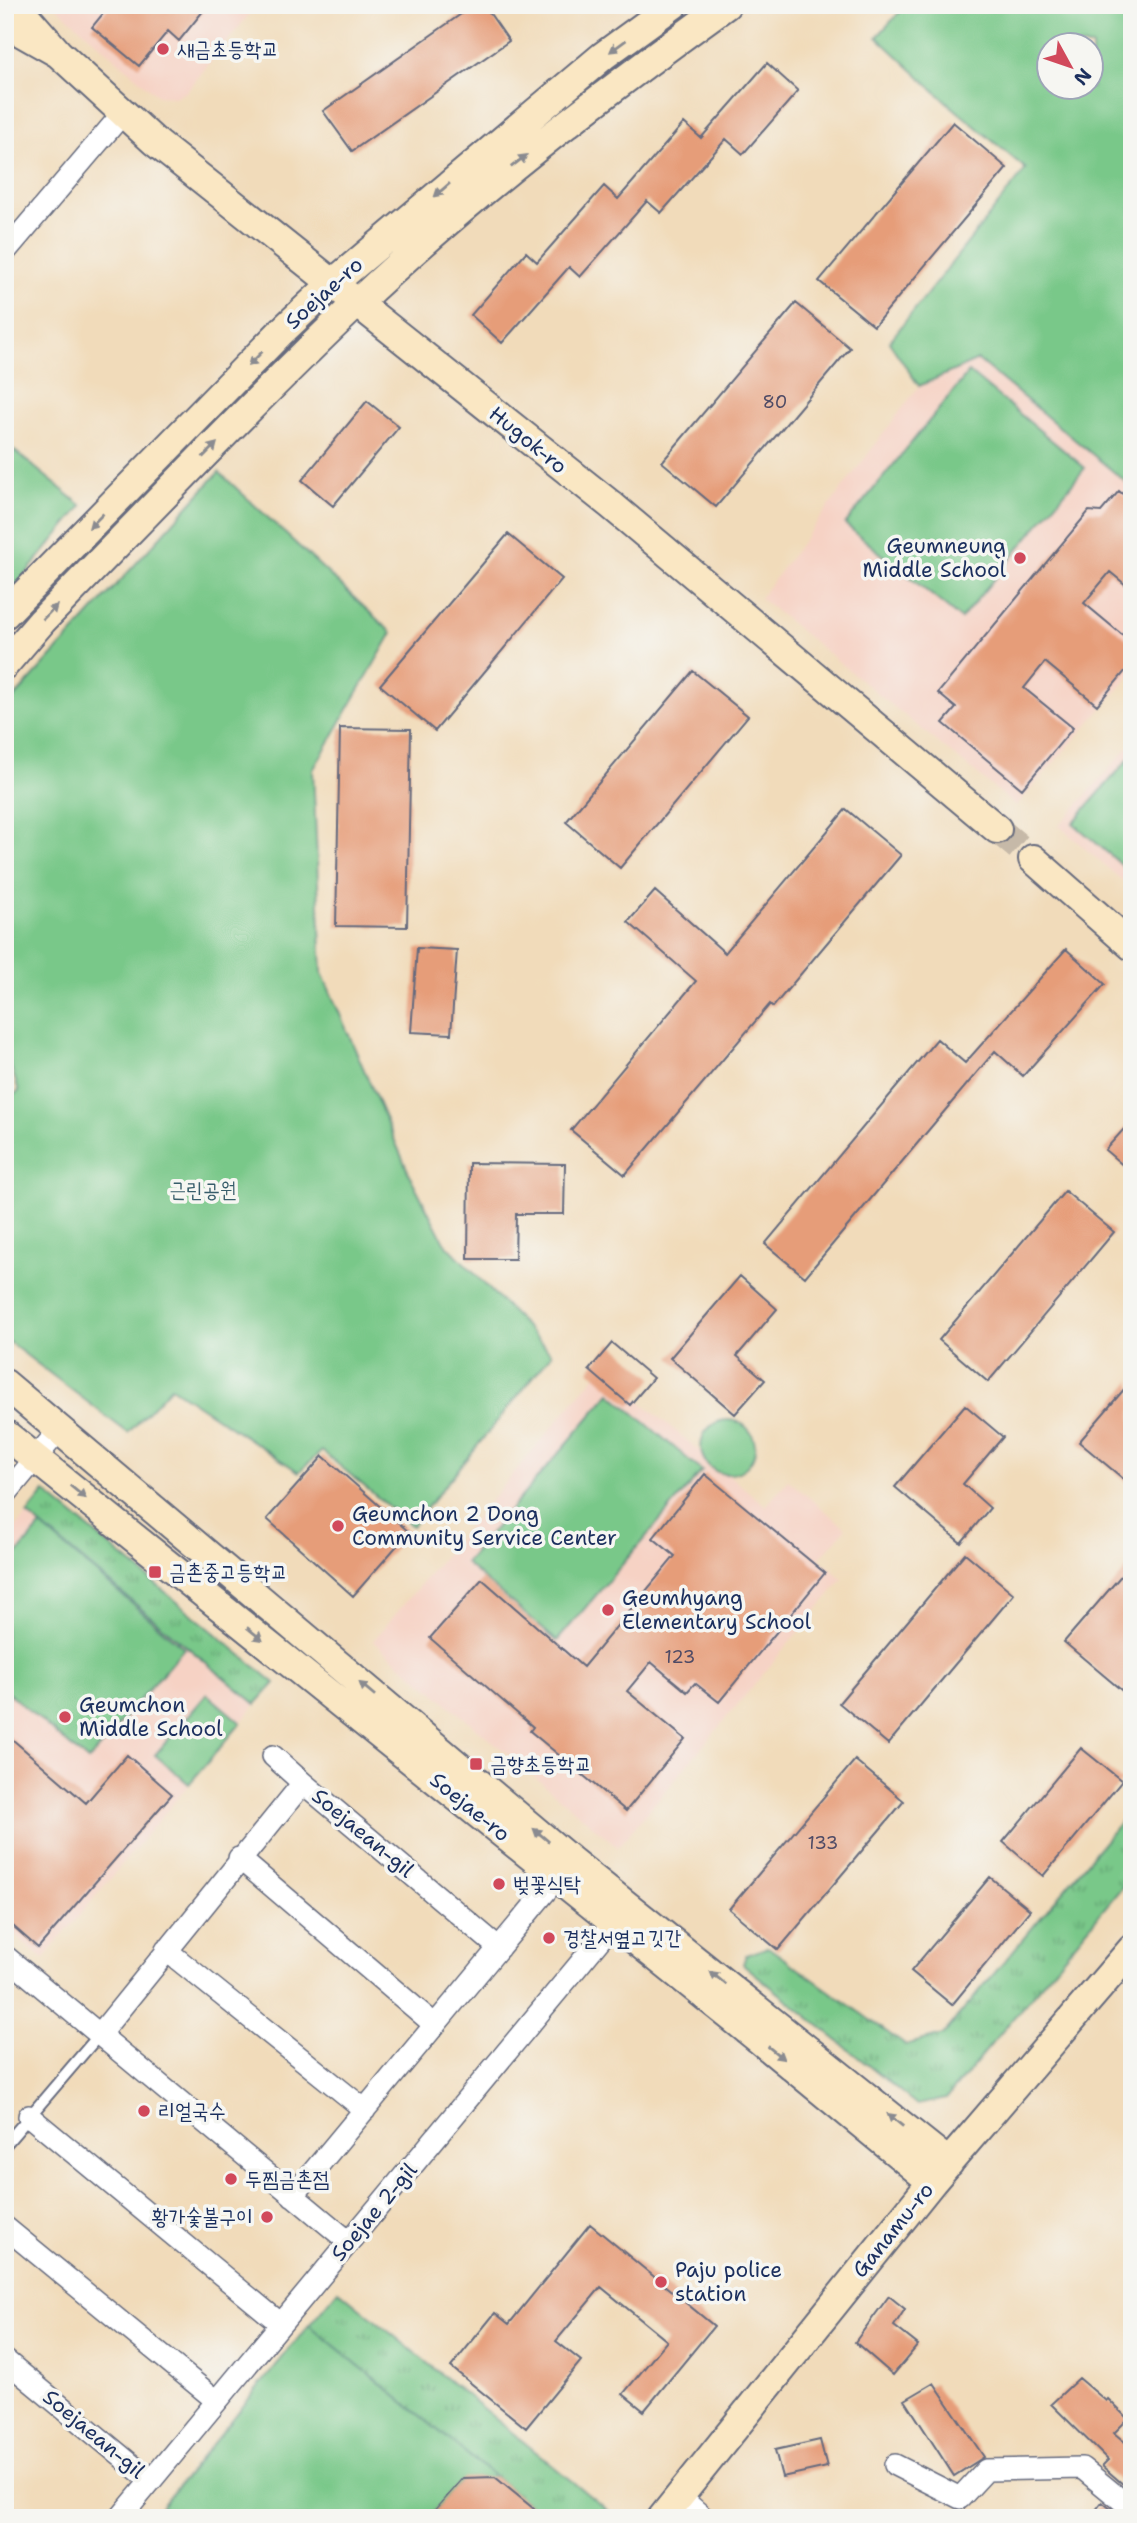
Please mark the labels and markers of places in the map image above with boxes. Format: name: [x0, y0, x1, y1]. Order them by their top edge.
place label: 새금초등학교: [177, 35, 278, 63]
marker: 새금초등학교: [155, 41, 171, 57]
place label: Geumneung Middle School: [863, 532, 1007, 584]
marker: Geumneung Middle School: [1012, 550, 1028, 566]
place label: Geumchon 2 Dong Community Service Center: [352, 1500, 617, 1552]
marker: Geumchon 2 Dong Community Service Center: [330, 1518, 346, 1534]
place label: 금촌중고등학교: [169, 1558, 287, 1586]
marker: 금촌중고등학교: [147, 1564, 163, 1580]
place label: Geumhyang Elementary School: [622, 1584, 812, 1636]
marker: Geumhyang Elementary School: [600, 1602, 616, 1618]
place label: Geumchon Middle School: [79, 1691, 223, 1743]
marker: Geumchon Middle School: [57, 1709, 73, 1725]
place label: 금향초등학교: [490, 1750, 591, 1778]
marker: 금향초등학교: [468, 1756, 484, 1772]
place label: 벚꽃식탁: [513, 1870, 581, 1898]
marker: 벚꽃식탁: [491, 1876, 507, 1892]
place label: 경찰서옆고깃간: [563, 1924, 681, 1952]
marker: 경찰서옆고깃간: [541, 1930, 557, 1946]
place label: 리얼국수: [158, 2097, 226, 2125]
marker: 리얼국수: [136, 2103, 152, 2119]
place label: 두찜금촌점: [245, 2165, 330, 2193]
marker: 두찜금촌점: [223, 2171, 239, 2187]
place label: 황가숯불구이: [152, 2203, 253, 2231]
marker: 황가숯불구이: [259, 2209, 275, 2225]
place label: Paju police station: [675, 2256, 782, 2308]
marker: Paju police station: [653, 2274, 669, 2290]

